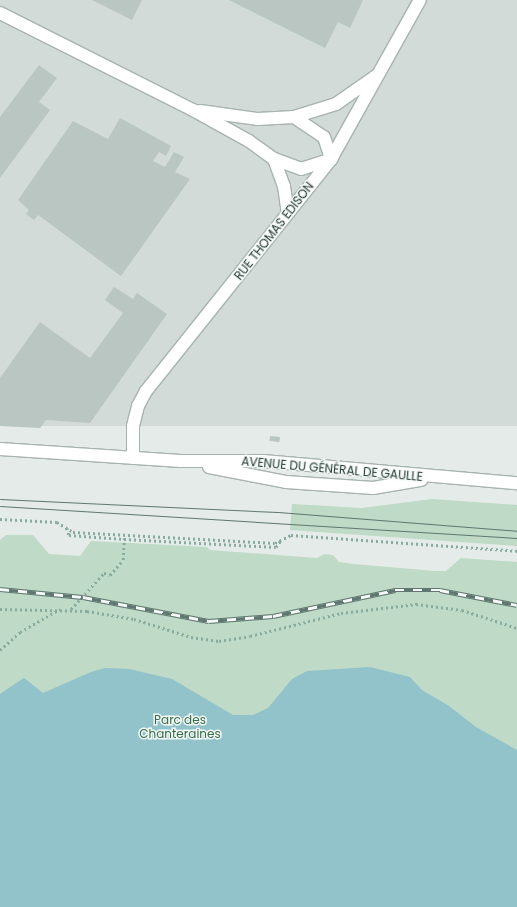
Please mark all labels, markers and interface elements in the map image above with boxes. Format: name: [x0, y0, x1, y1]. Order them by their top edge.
street label: RUE THOMAS EDISON: [231, 179, 317, 283]
street label: AVENUE DU GÉNÉRAL DE GAULLE: [241, 454, 423, 484]
park label: Parc des Chanteraines: [139, 713, 221, 741]

